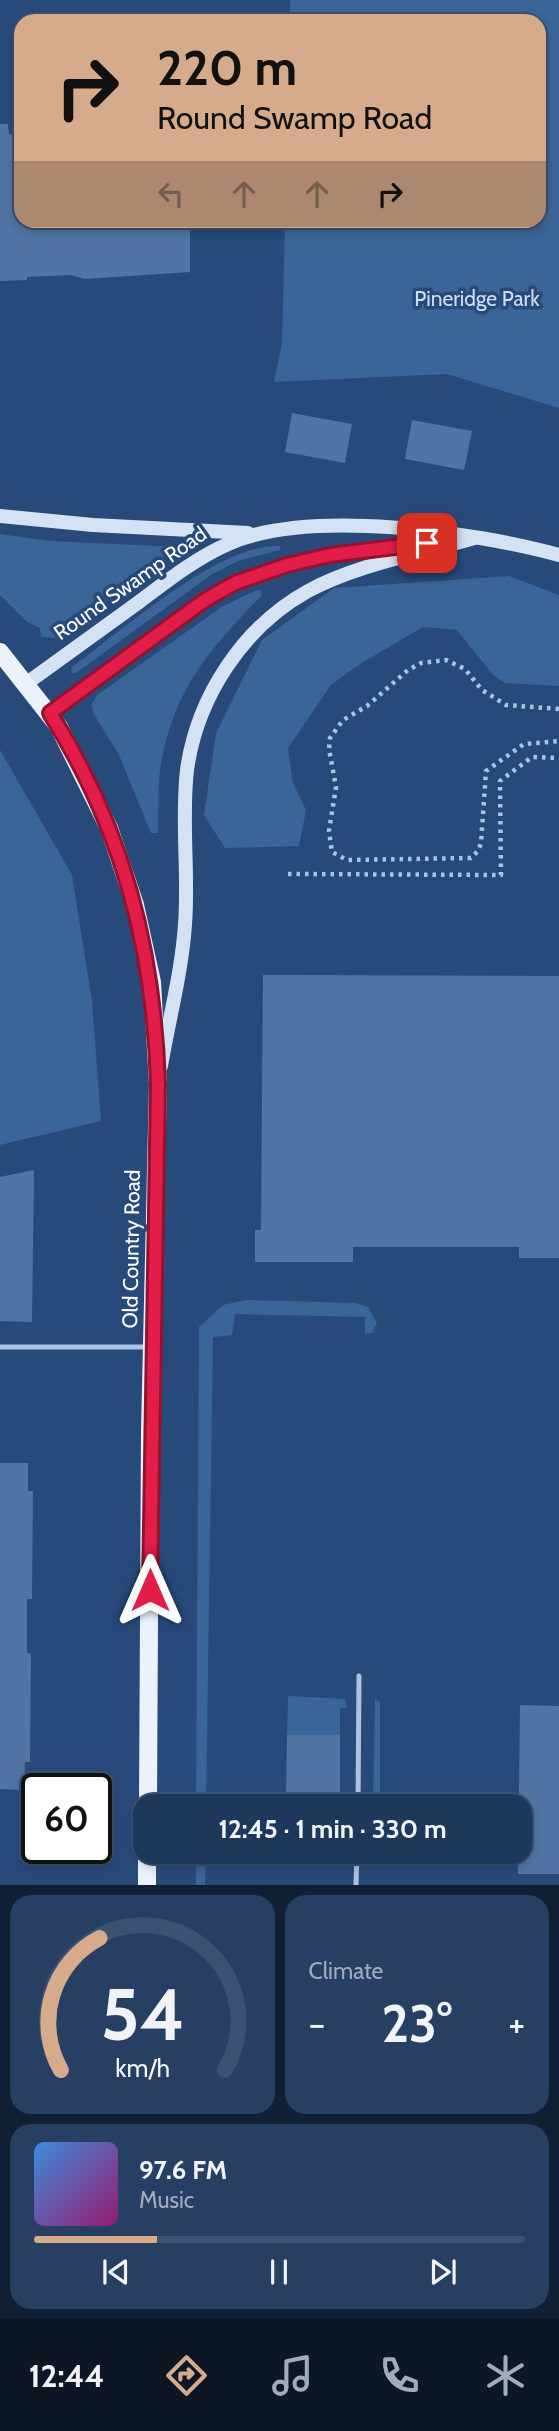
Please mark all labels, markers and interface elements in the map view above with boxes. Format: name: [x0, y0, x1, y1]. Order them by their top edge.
text: 220 m: [157, 38, 297, 97]
icon: right: [42, 42, 133, 133]
text: Round Swamp Road: [157, 98, 432, 137]
icon: left: [152, 175, 190, 213]
icon: ahead: [225, 175, 263, 213]
icon: ahead: [298, 175, 336, 213]
icon: right: [371, 175, 409, 213]
park label: Pineridge Park: [414, 286, 540, 311]
pin: [397, 513, 457, 573]
street label: Round Swamp Road: [49, 521, 211, 645]
icon: arrive: [408, 524, 446, 562]
street label: Old Country Road: [117, 1169, 145, 1329]
position arrow: [113, 1553, 187, 1627]
speed limit sign: 60: [21, 1773, 112, 1864]
text: 12:45 · 1 min · 330 m: [218, 1813, 447, 1845]
text: Climate: [309, 1957, 383, 1985]
text: 54: [100, 1971, 184, 2059]
text: 23°: [381, 1992, 452, 2055]
text: −: [309, 2000, 325, 2047]
text: +: [508, 2000, 525, 2047]
text: km/h: [115, 2053, 170, 2083]
text: 97.6 FM: [139, 2154, 227, 2186]
text: Music: [139, 2186, 194, 2214]
icon: previous: [97, 2253, 135, 2291]
icon: pause: [260, 2253, 298, 2291]
icon: next: [424, 2253, 462, 2291]
icon: directions: [162, 2351, 211, 2400]
icon: music: [268, 2351, 317, 2400]
icon: phone: [375, 2351, 424, 2400]
icon: climate: [481, 2351, 530, 2400]
text: 12:44: [29, 2356, 104, 2395]

